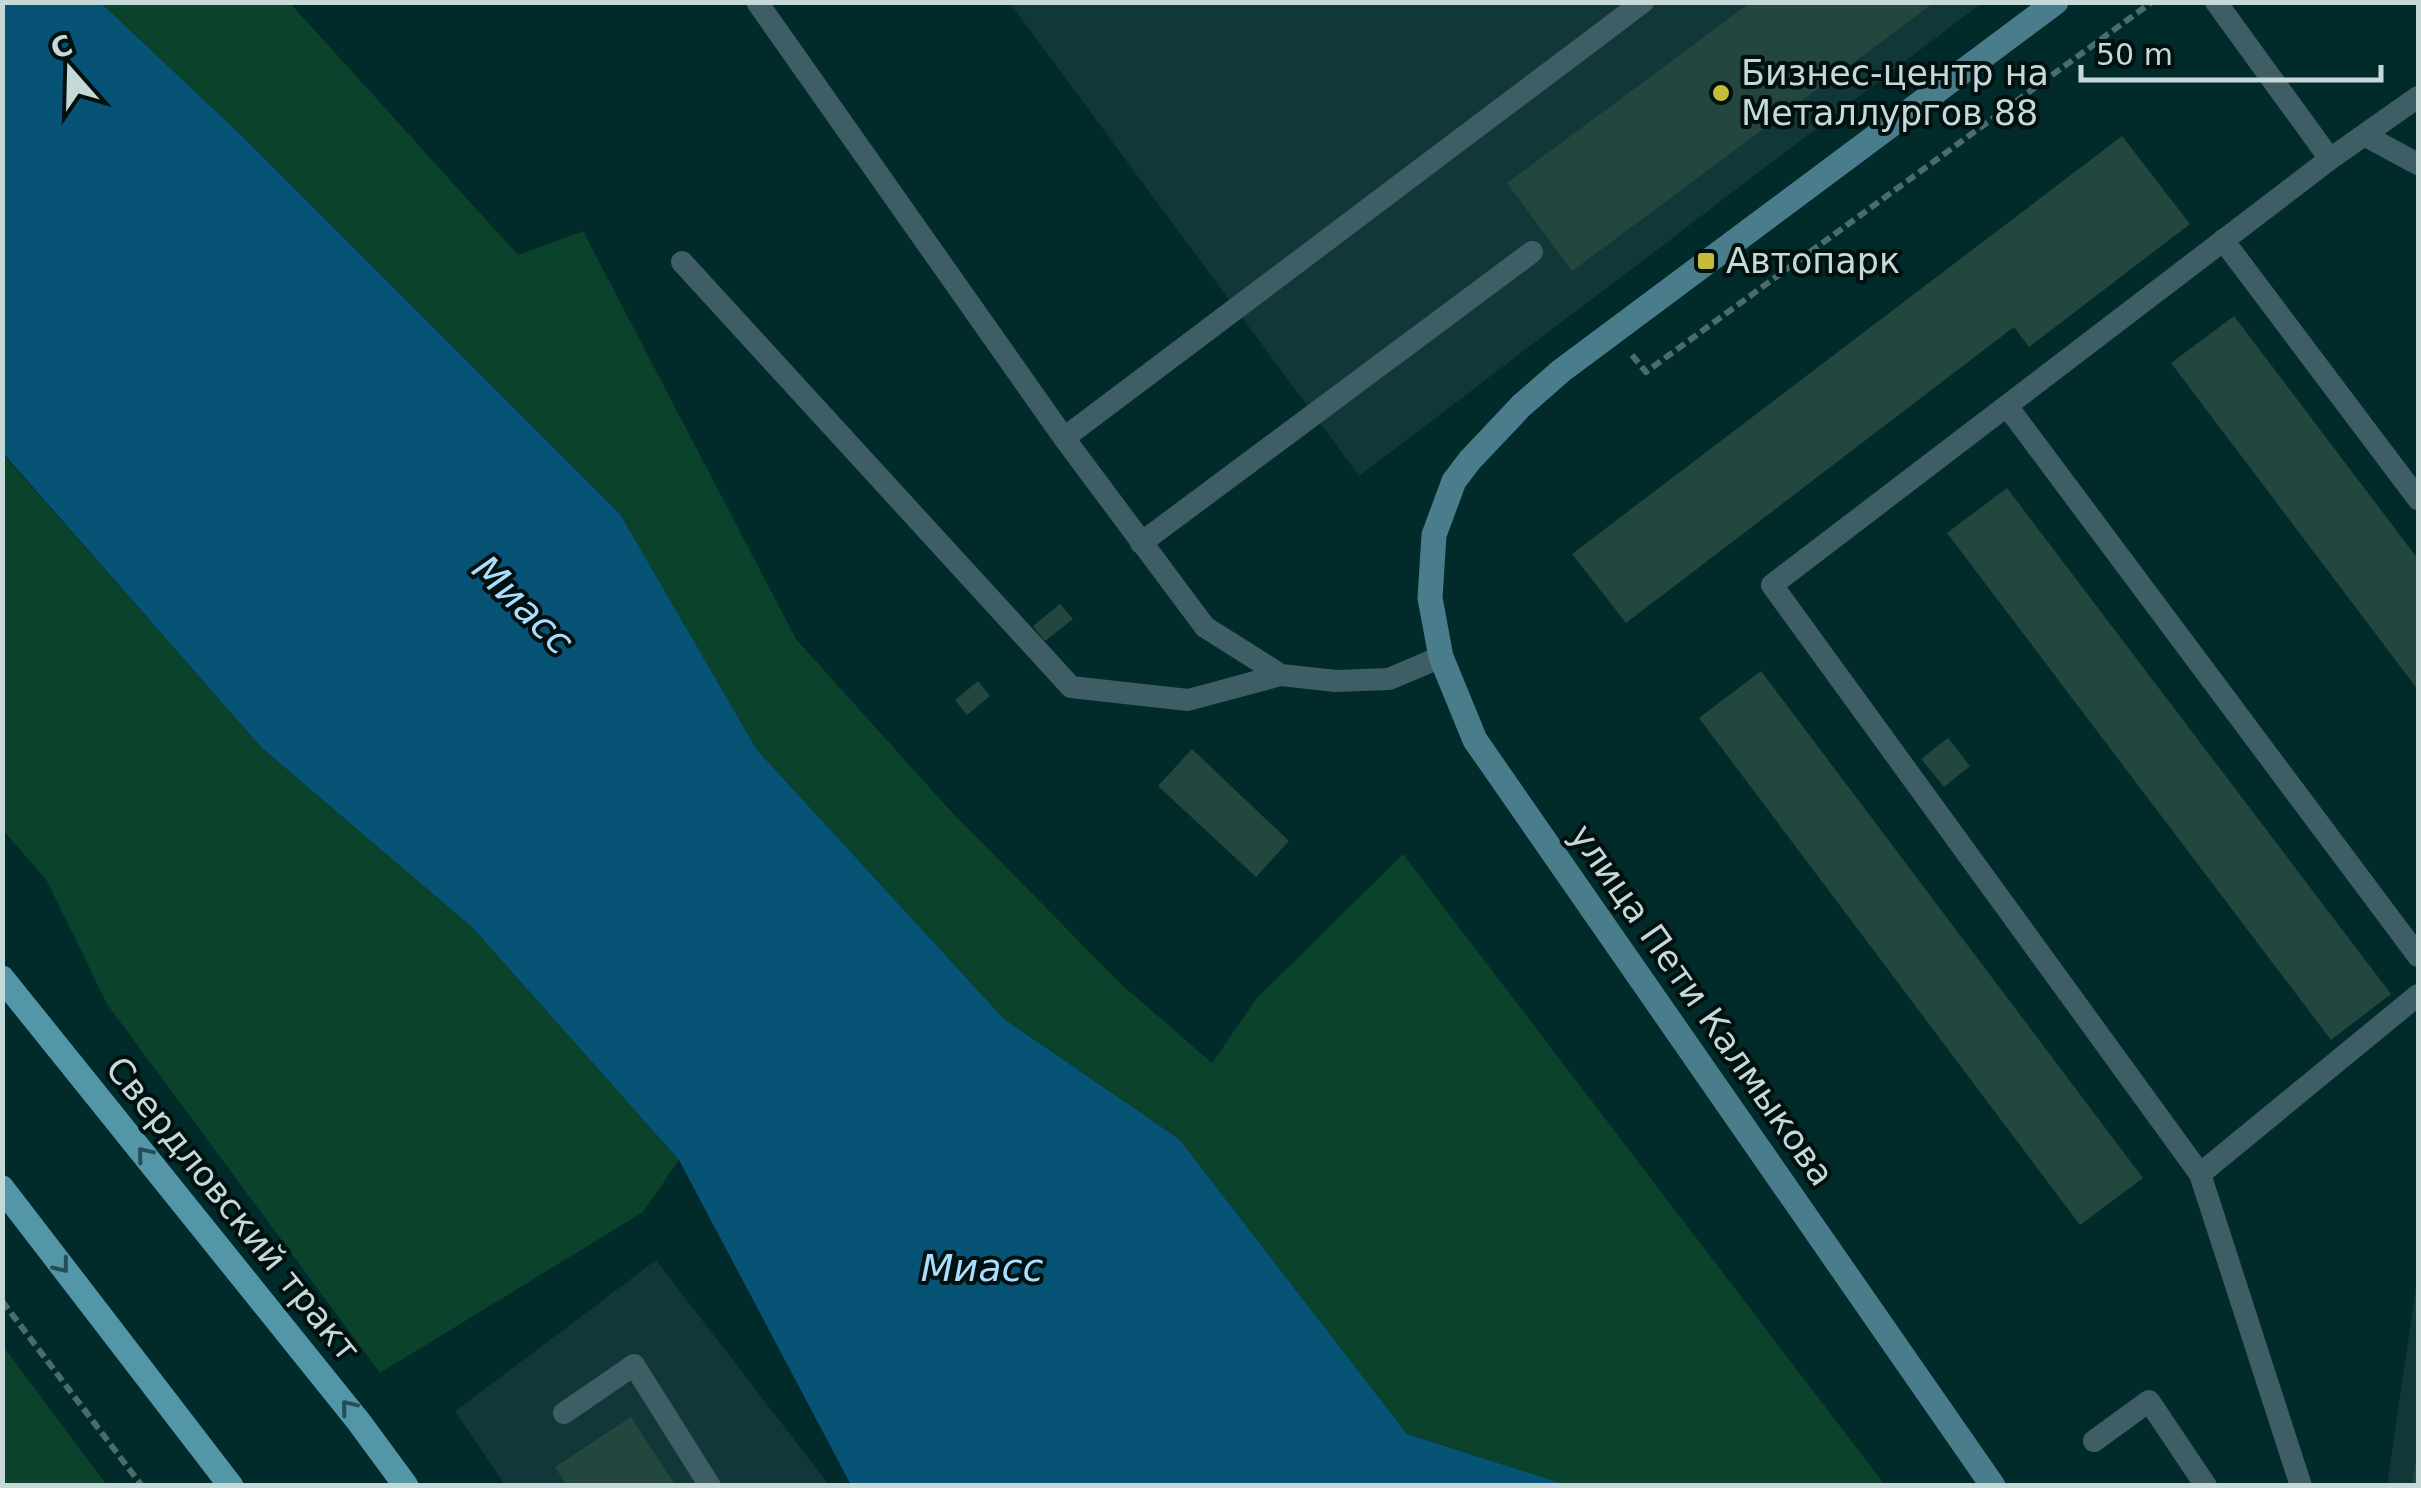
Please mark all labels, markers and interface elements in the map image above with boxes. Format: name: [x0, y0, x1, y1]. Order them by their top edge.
north arrow: [20, 20, 120, 120]
scale bar: [2081, 20, 2381, 82]
text: С: [46, 28, 77, 66]
text: 50 m: [2096, 37, 2173, 72]
place label: Бизнес-центр на Металлургов 88: [1741, 53, 2049, 133]
marker: Бизнес-центр на Металлургов 88: [1710, 82, 1732, 104]
place label: Автопарк: [1726, 241, 1900, 281]
marker: Автопарк: [1695, 250, 1717, 272]
water label: Миасс: [464, 547, 582, 663]
street label: улица Пети Калмыкова: [1562, 817, 1842, 1193]
street label: Свердловский тракт: [98, 1049, 368, 1369]
one-way arrow: [138, 1147, 156, 1165]
water label: Миасс: [921, 1246, 1043, 1290]
one-way arrow: [50, 1255, 68, 1273]
one-way arrow: [342, 1401, 359, 1419]

